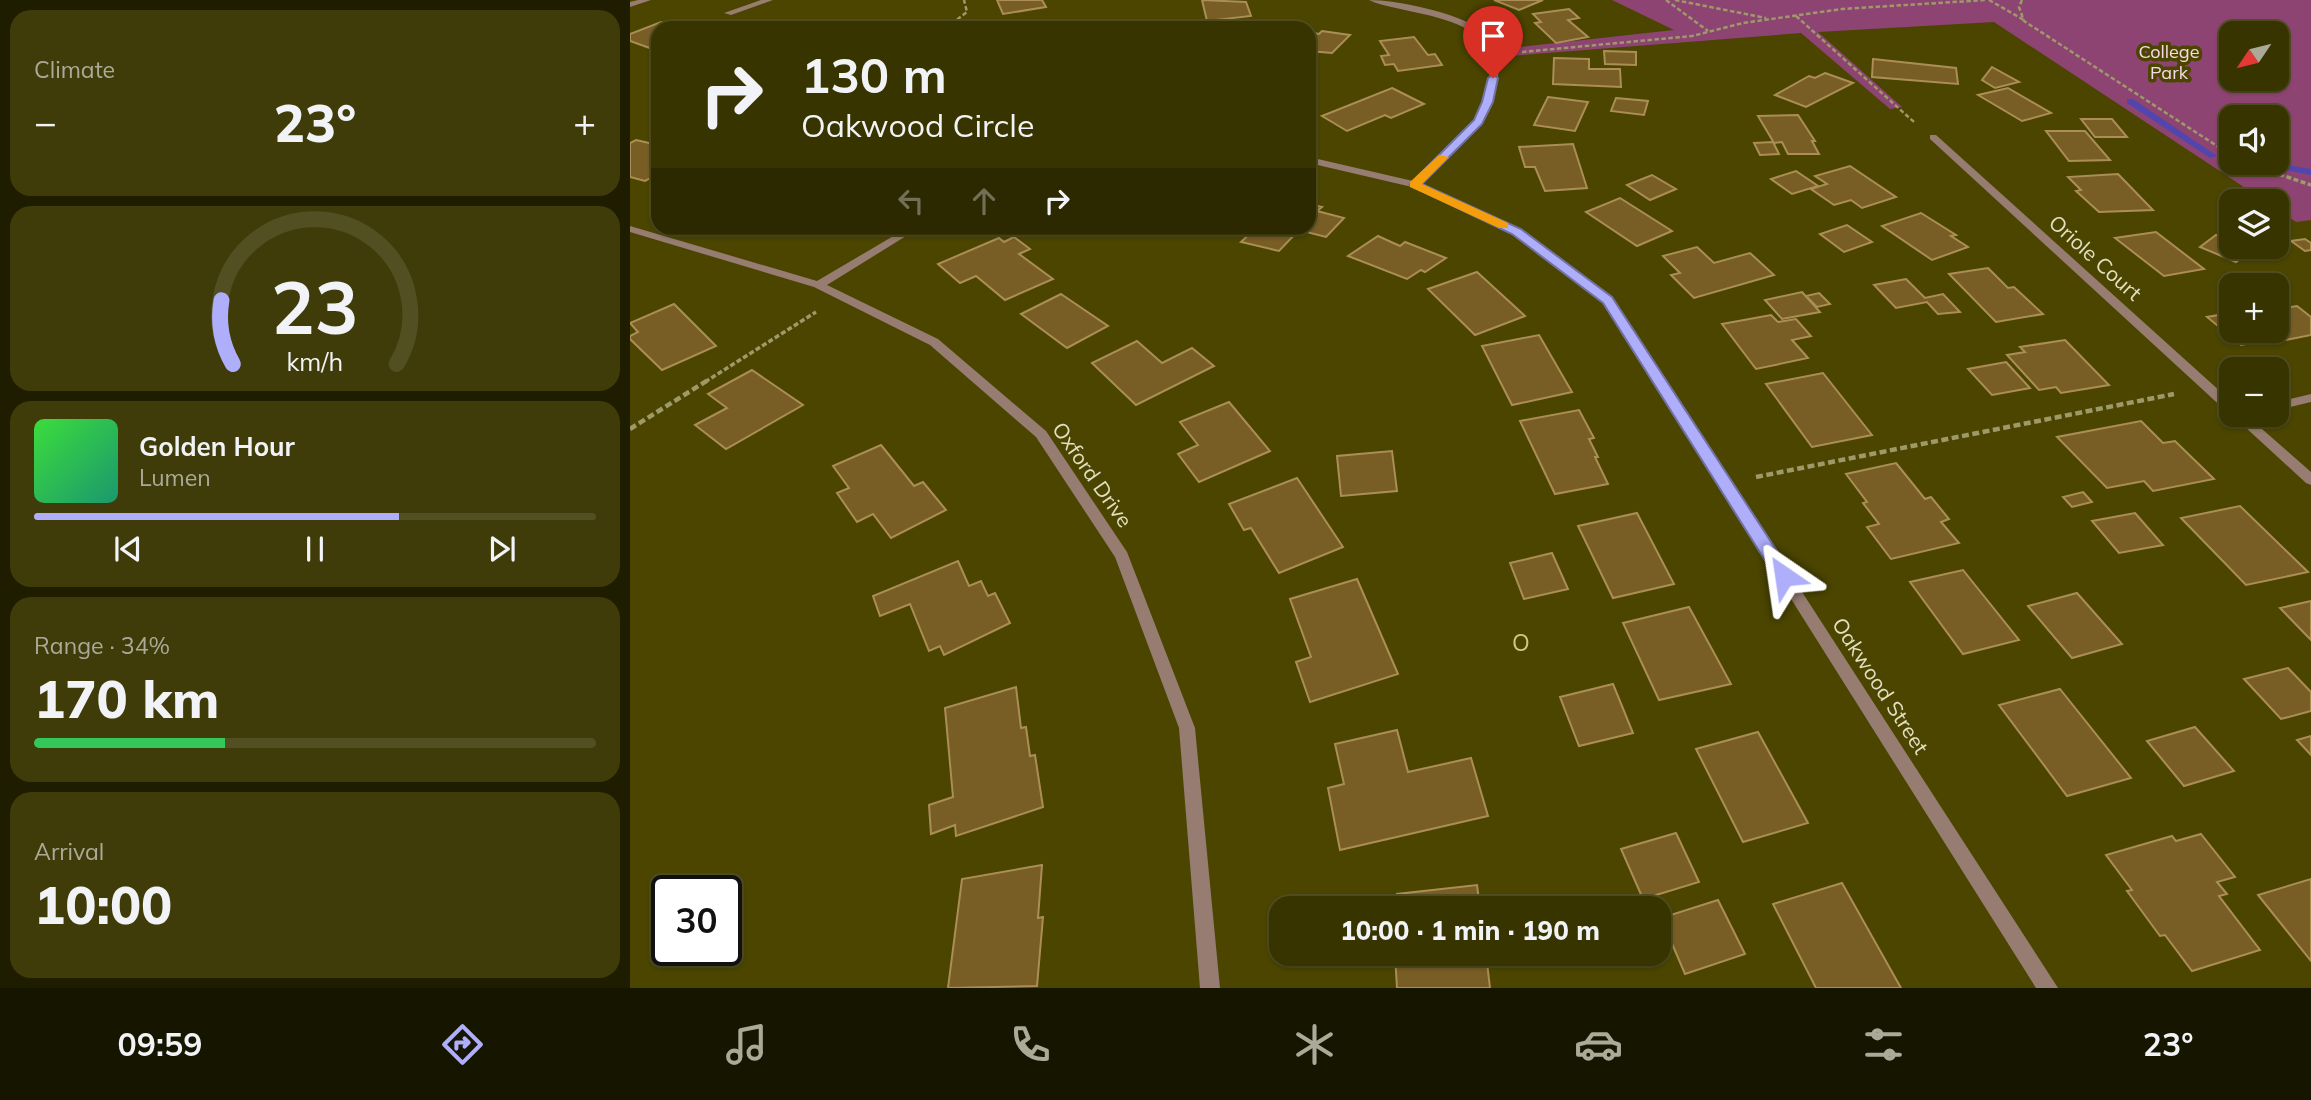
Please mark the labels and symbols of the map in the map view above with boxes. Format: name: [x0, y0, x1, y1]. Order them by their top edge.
pin: [1463, 6, 1523, 78]
north arrow: [2219, 21, 2289, 91]
park label: College Park: [2139, 40, 2199, 84]
street label: Oriole Court: [2044, 209, 2147, 306]
street label: Oxford Drive: [1047, 417, 1139, 532]
position arrow: [1747, 539, 1821, 613]
street label: Oakwood Street: [1827, 612, 1935, 759]
district label: O: [1512, 628, 1532, 657]
speed limit sign: 30: [651, 875, 742, 966]

